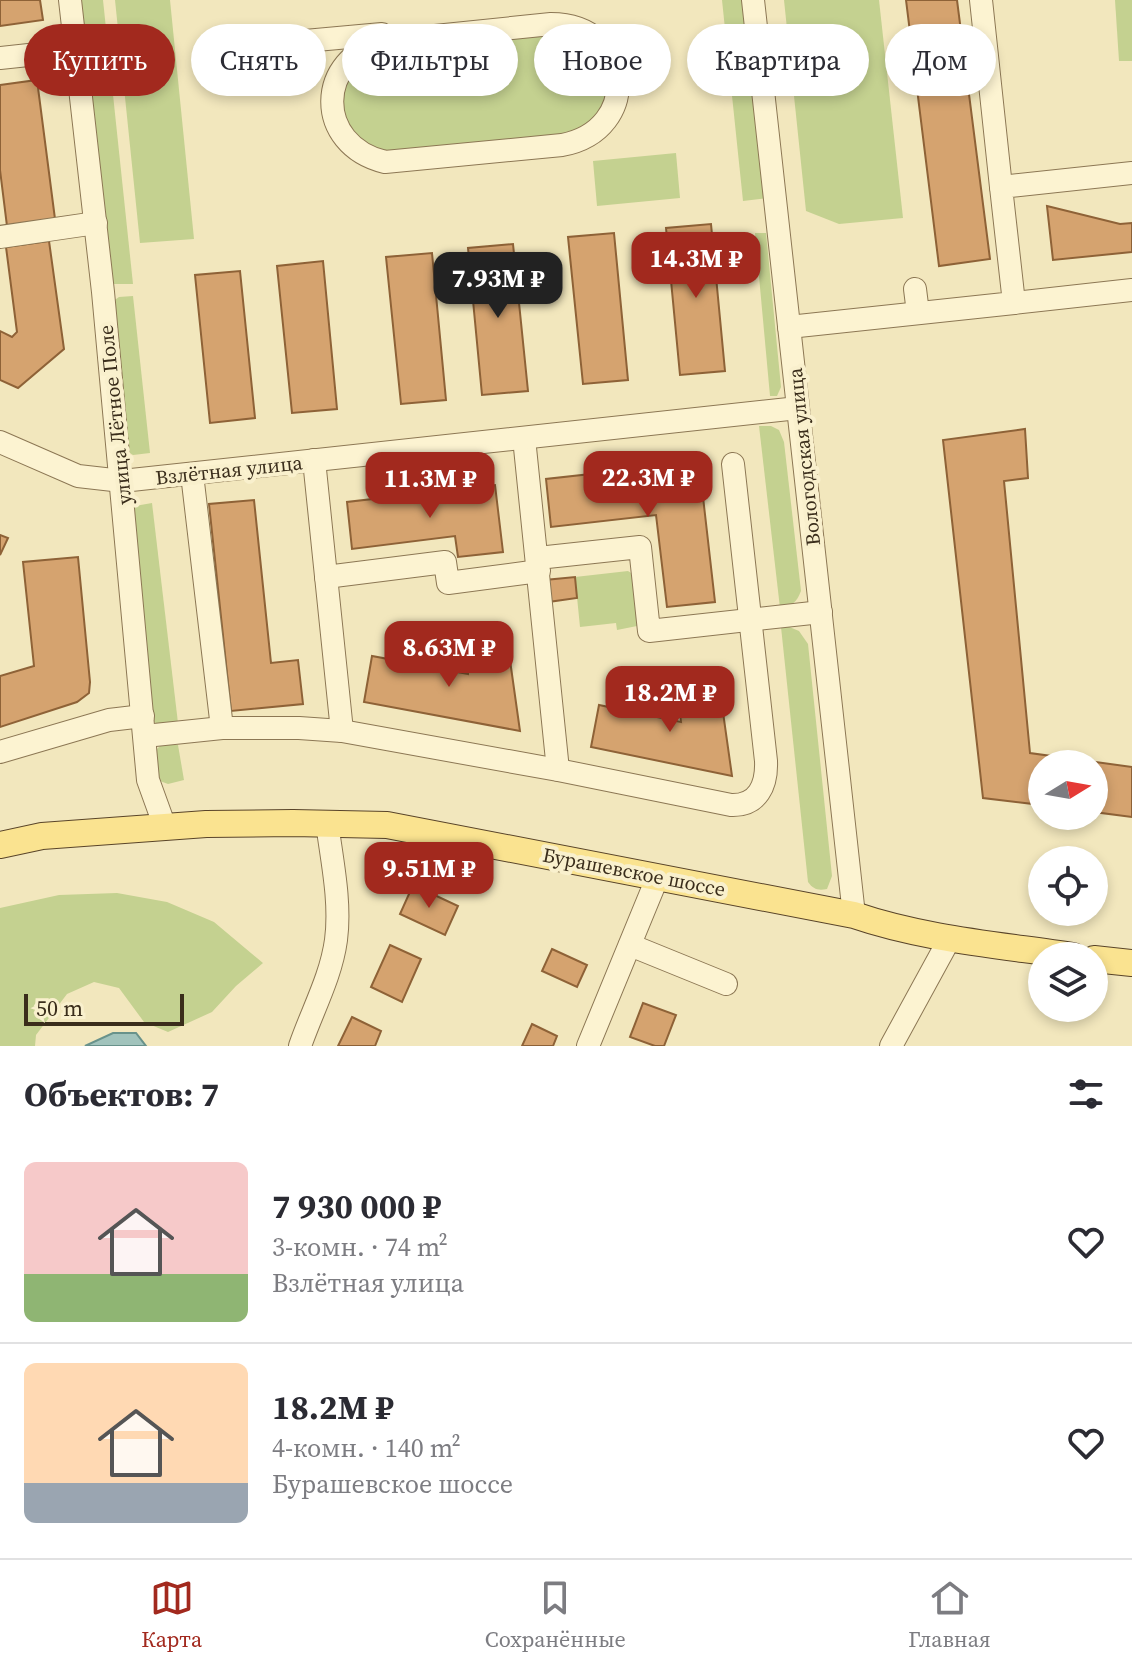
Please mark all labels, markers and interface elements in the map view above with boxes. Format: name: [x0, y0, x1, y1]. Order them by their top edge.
chip: Купить: [24, 24, 175, 96]
chip: Снять: [191, 24, 326, 96]
chip: Фильтры: [342, 24, 518, 96]
chip: Новое: [534, 24, 671, 96]
chip: Квартира: [687, 24, 869, 96]
chip: Дом: [885, 24, 996, 96]
pin: 14.3M ₽: [622, 232, 770, 300]
text: 14.3M ₽: [649, 240, 743, 276]
pin: 7.93M ₽: [424, 252, 572, 320]
text: 7.93M ₽: [451, 260, 545, 296]
street label: улица Лётное Поле: [92, 324, 138, 506]
street label: Вологодская улица: [781, 366, 827, 547]
street label: Взлётная улица: [154, 448, 305, 492]
pin: 22.3M ₽: [574, 451, 722, 519]
pin: 11.3M ₽: [356, 452, 504, 520]
text: 22.3M ₽: [601, 459, 695, 495]
text: 11.3M ₽: [383, 460, 477, 496]
pin: 8.63M ₽: [375, 621, 523, 689]
text: 8.63M ₽: [402, 629, 496, 665]
pin: 18.2M ₽: [596, 666, 744, 734]
text: 18.2M ₽: [623, 674, 717, 710]
north arrow: [1028, 750, 1108, 830]
map controls: [1028, 750, 1108, 1022]
street label: Бурашевское шоссе: [540, 841, 728, 903]
pin: 9.51M ₽: [355, 842, 503, 910]
button: locate: [1028, 846, 1108, 926]
text: 9.51M ₽: [382, 850, 476, 886]
button: layers: [1028, 942, 1108, 1022]
scale bar: [24, 990, 184, 1026]
text: 50 m: [36, 993, 83, 1023]
text: Объектов: 7: [24, 1071, 219, 1117]
icon: filters: [1064, 1072, 1108, 1116]
text: 7 930 000 ₽: [272, 1183, 441, 1229]
icon: home: [88, 1194, 184, 1290]
icon: heart: [1064, 1220, 1108, 1264]
text: 3-комн. · 74 m²: [272, 1229, 448, 1265]
text: Взлётная улица: [272, 1265, 464, 1301]
text: 18.2M ₽: [272, 1384, 394, 1430]
icon: home: [88, 1395, 184, 1491]
icon: heart: [1064, 1421, 1108, 1465]
text: 4-комн. · 140 m²: [272, 1430, 461, 1466]
text: Бурашевское шоссе: [272, 1466, 513, 1502]
tab: Карта: [141, 1576, 202, 1654]
tab: Сохранённые: [485, 1576, 626, 1654]
tab: Главная: [908, 1576, 991, 1654]

